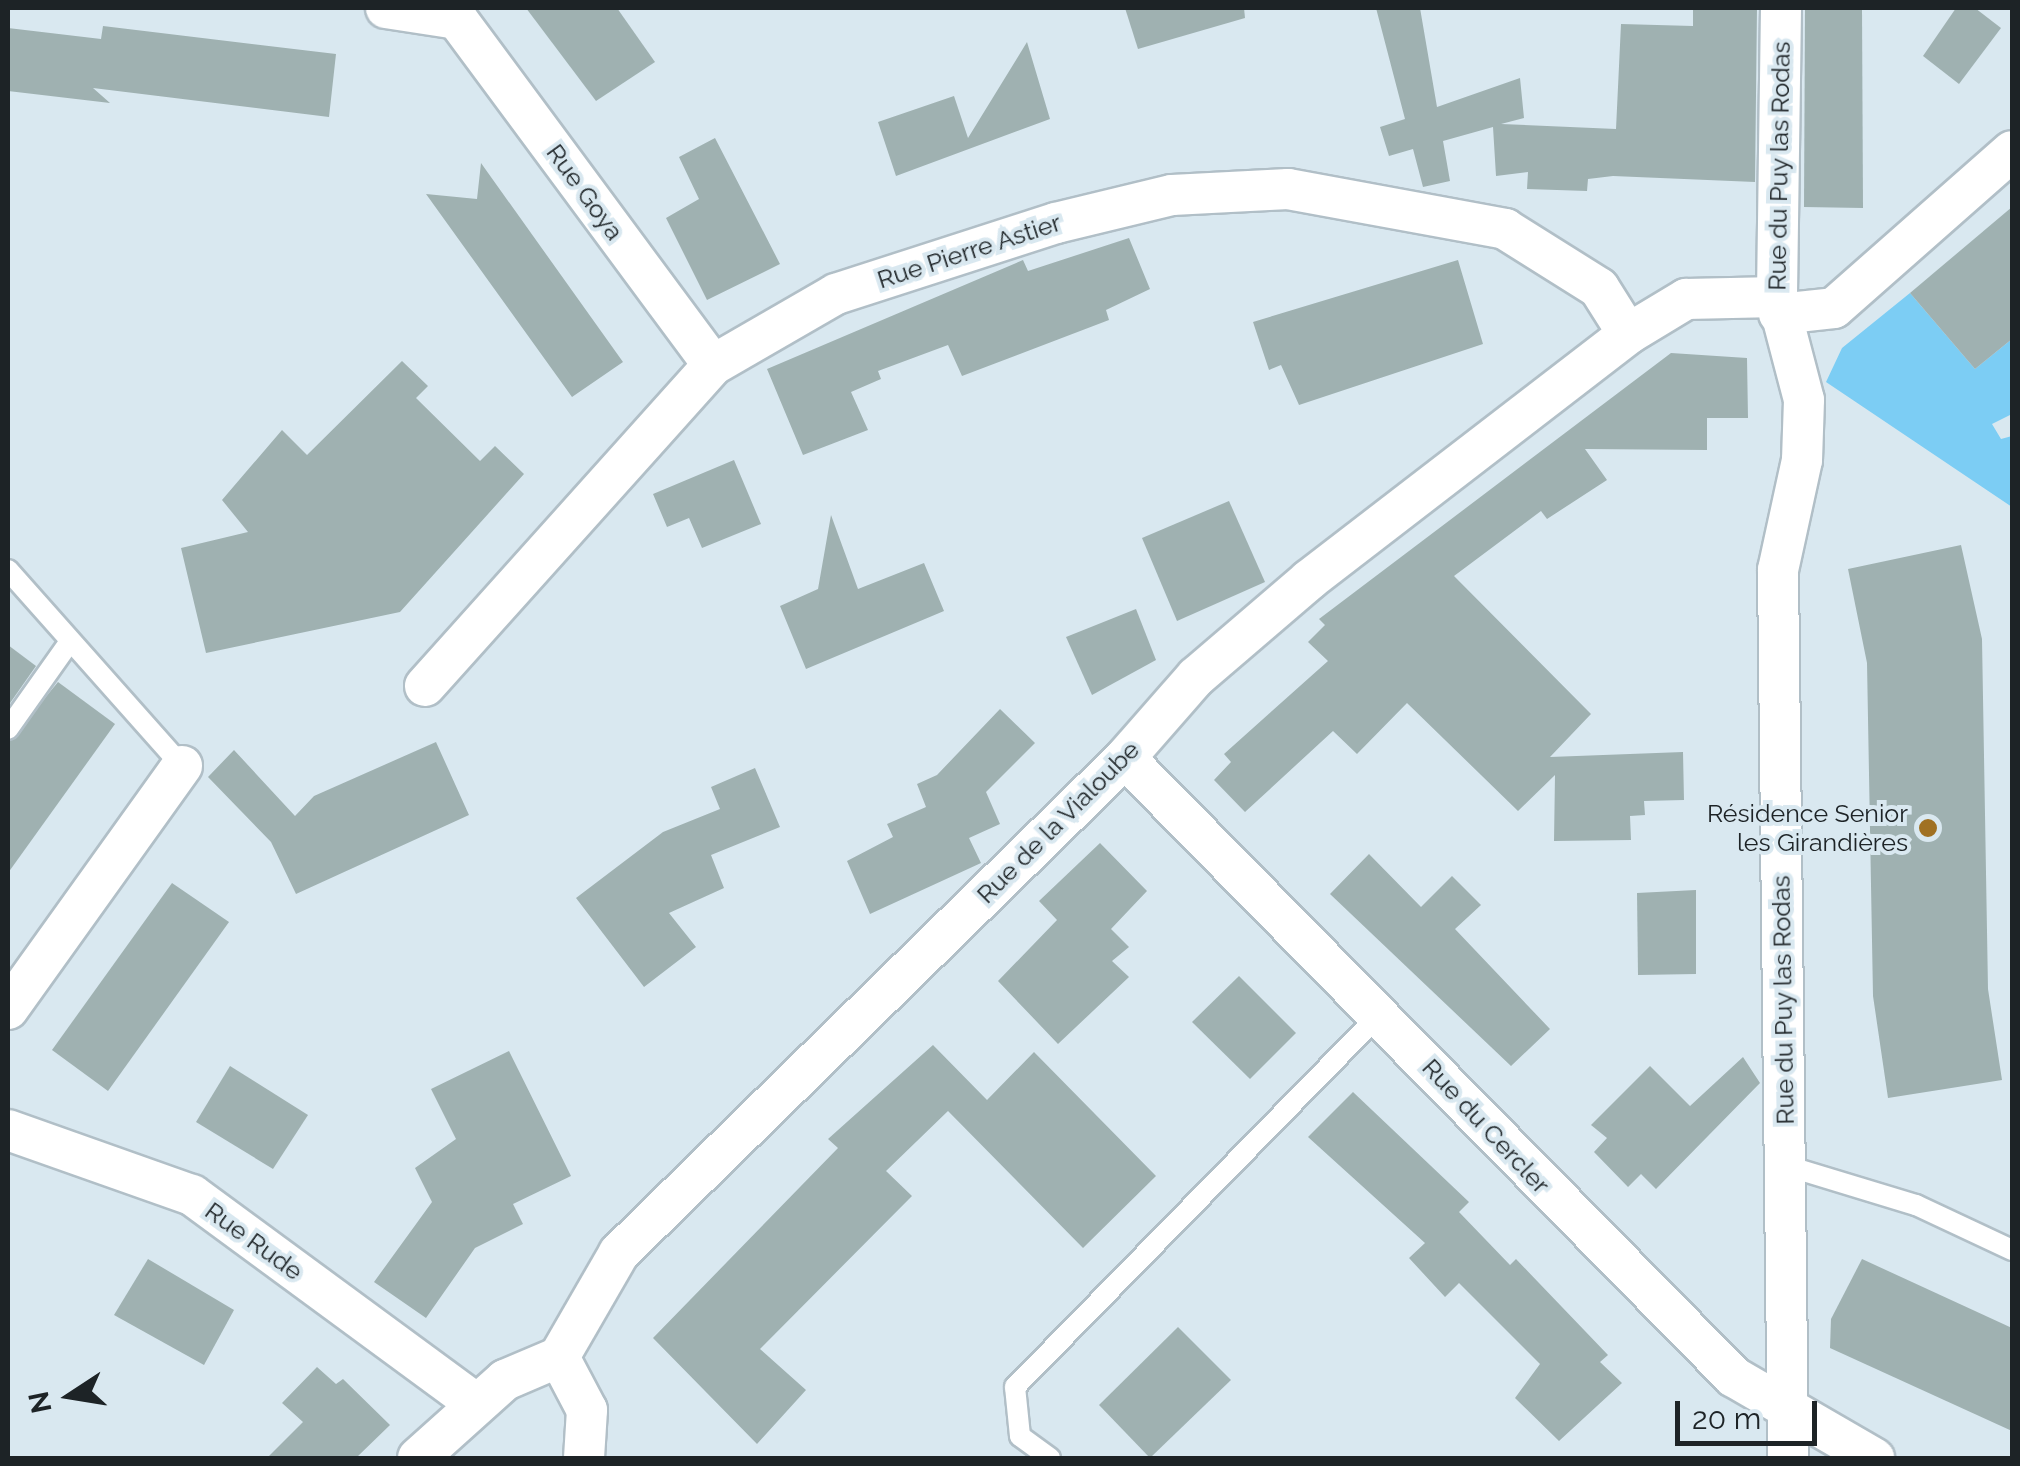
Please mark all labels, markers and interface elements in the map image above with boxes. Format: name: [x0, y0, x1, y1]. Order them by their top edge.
street label: Rue du Puy las Rodas: [1762, 41, 1796, 291]
street label: Rue Goya: [540, 138, 630, 246]
street label: Rue Pierre Astier: [873, 207, 1065, 295]
street label: Rue de la Vialoube: [970, 734, 1146, 910]
place label: Résidence Senior les Girandières: [1707, 799, 1908, 858]
marker: Résidence Senior les Girandières: [1917, 817, 1939, 839]
street label: Rue du Puy las Rodas: [1766, 875, 1800, 1125]
street label: Rue du Cercler: [1416, 1053, 1556, 1199]
street label: Rue Rude: [199, 1196, 309, 1286]
north arrow: [20, 1346, 120, 1446]
scale bar: [1680, 1381, 1822, 1443]
text: N: [22, 1388, 59, 1416]
text: 20 m: [1692, 1401, 1761, 1436]

